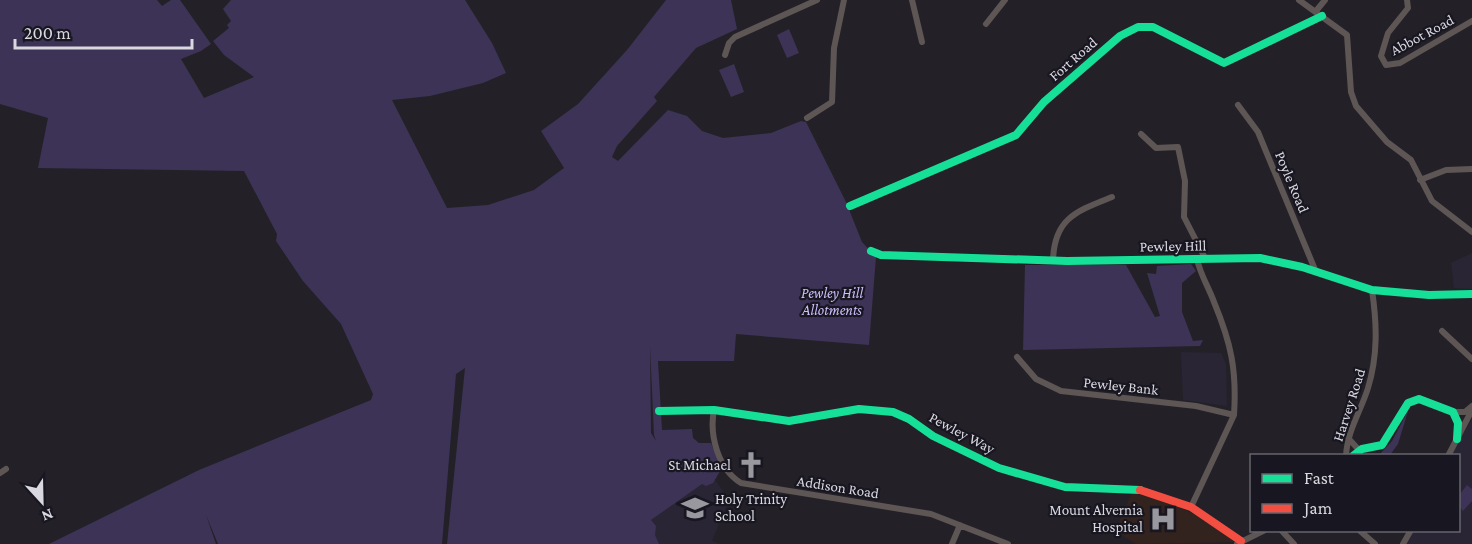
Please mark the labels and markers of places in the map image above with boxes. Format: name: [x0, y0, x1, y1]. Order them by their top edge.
church icon: St Michael: [736, 450, 766, 480]
place label: St Michael: [668, 457, 731, 473]
place label: Holy Trinity School: [715, 491, 787, 524]
school or university icon: Holy Trinity School: [680, 493, 710, 523]
place label: Mount Alvernia Hospital: [1049, 502, 1143, 536]
hospital icon: Mount Alvernia Hospital: [1148, 504, 1178, 534]

